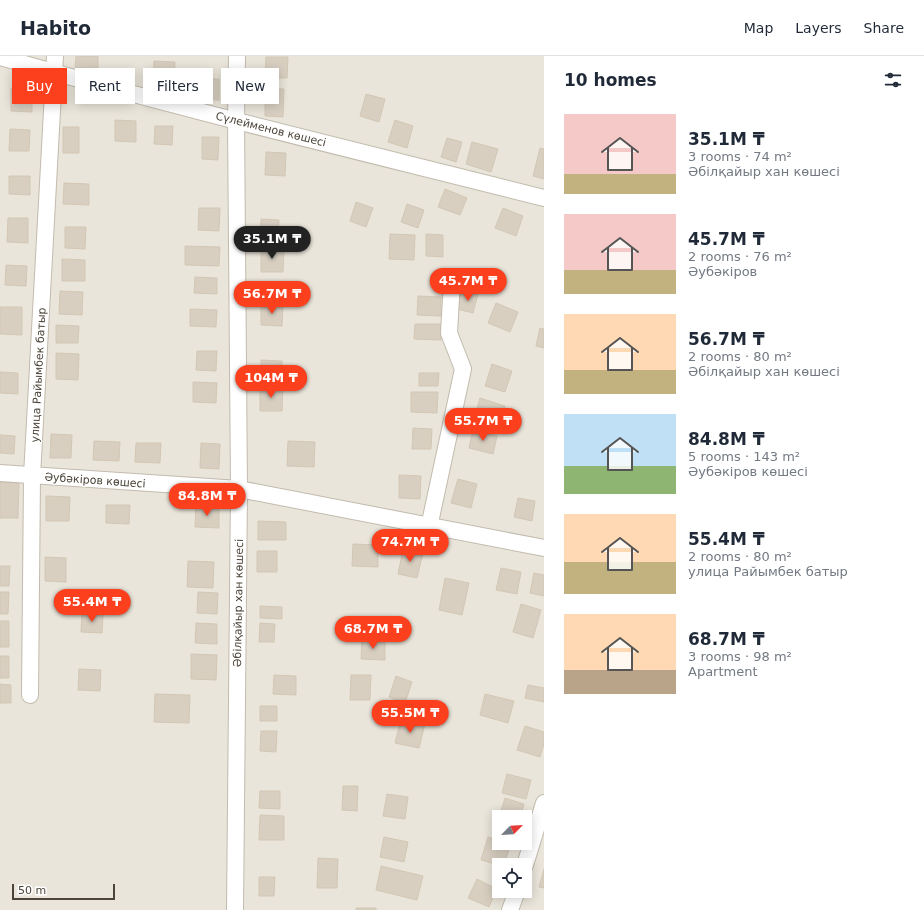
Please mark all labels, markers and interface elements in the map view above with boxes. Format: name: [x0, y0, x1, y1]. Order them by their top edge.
text: Habito: [20, 17, 91, 39]
text: Map: [744, 20, 773, 36]
text: Layers: [795, 20, 842, 36]
text: Share: [864, 20, 904, 36]
chip: Buy: [12, 68, 67, 104]
chip: Rent: [75, 68, 135, 104]
chip: Filters: [143, 68, 213, 104]
chip: New: [221, 68, 279, 104]
icon: filters: [882, 69, 904, 91]
text: 10 homes: [564, 70, 657, 90]
street label: Сүлейменов көшесі: [214, 109, 327, 150]
text: 35.1M ₸: [688, 129, 765, 149]
icon: home: [596, 130, 644, 178]
text: 3 rooms · 74 m²: [688, 149, 792, 164]
text: Әбілқайыр хан көшесі: [688, 164, 840, 179]
pin: 35.1M ₸: [235, 226, 309, 260]
text: 45.7M ₸: [688, 229, 765, 249]
icon: home: [596, 230, 644, 278]
text: 35.1M ₸: [243, 231, 301, 246]
text: 2 rooms · 76 m²: [688, 249, 792, 264]
text: Әубәкіров: [688, 264, 757, 279]
pin: 45.7M ₸: [431, 268, 505, 302]
text: 45.7M ₸: [439, 273, 497, 288]
pin: 56.7M ₸: [235, 281, 309, 315]
text: 56.7M ₸: [243, 286, 301, 301]
street label: улица Райымбек батыр: [28, 307, 49, 443]
text: 56.7M ₸: [688, 329, 765, 349]
icon: home: [596, 330, 644, 378]
text: 2 rooms · 80 m²: [688, 349, 792, 364]
text: Әбілқайыр хан көшесі: [688, 364, 840, 379]
pin: 104M ₸: [238, 365, 304, 399]
text: 104M ₸: [244, 370, 298, 385]
pin: 55.7M ₸: [446, 408, 520, 442]
text: 55.7M ₸: [454, 413, 512, 428]
text: 84.8M ₸: [688, 429, 765, 449]
icon: home: [596, 430, 644, 478]
text: 5 rooms · 143 m²: [688, 449, 800, 464]
text: Әубәкіров көшесі: [688, 464, 808, 479]
street label: Әубәкіров көшесі: [44, 470, 146, 491]
pin: 84.8M ₸: [170, 483, 244, 517]
text: 84.8M ₸: [178, 488, 236, 503]
pin: 74.7M ₸: [373, 529, 447, 563]
text: 55.4M ₸: [688, 529, 765, 549]
icon: home: [596, 530, 644, 578]
text: 74.7M ₸: [381, 534, 439, 549]
street label: Әбілқайыр хан көшесі: [231, 539, 246, 667]
text: 2 rooms · 80 m²: [688, 549, 792, 564]
text: улица Райымбек батыр: [688, 564, 848, 579]
pin: 55.4M ₸: [55, 589, 129, 623]
text: 55.4M ₸: [63, 594, 121, 609]
pin: 68.7M ₸: [336, 616, 410, 650]
text: 68.7M ₸: [344, 621, 402, 636]
text: 68.7M ₸: [688, 629, 765, 649]
icon: home: [596, 630, 644, 678]
text: 3 rooms · 98 m²: [688, 649, 792, 664]
text: Apartment: [688, 664, 758, 679]
pin: 55.5M ₸: [373, 700, 447, 734]
text: 55.5M ₸: [381, 705, 439, 720]
north arrow: [492, 810, 532, 850]
map controls: [492, 810, 532, 898]
button: locate: [492, 858, 532, 898]
scale bar: [12, 882, 115, 901]
text: 50 m: [18, 884, 46, 897]

